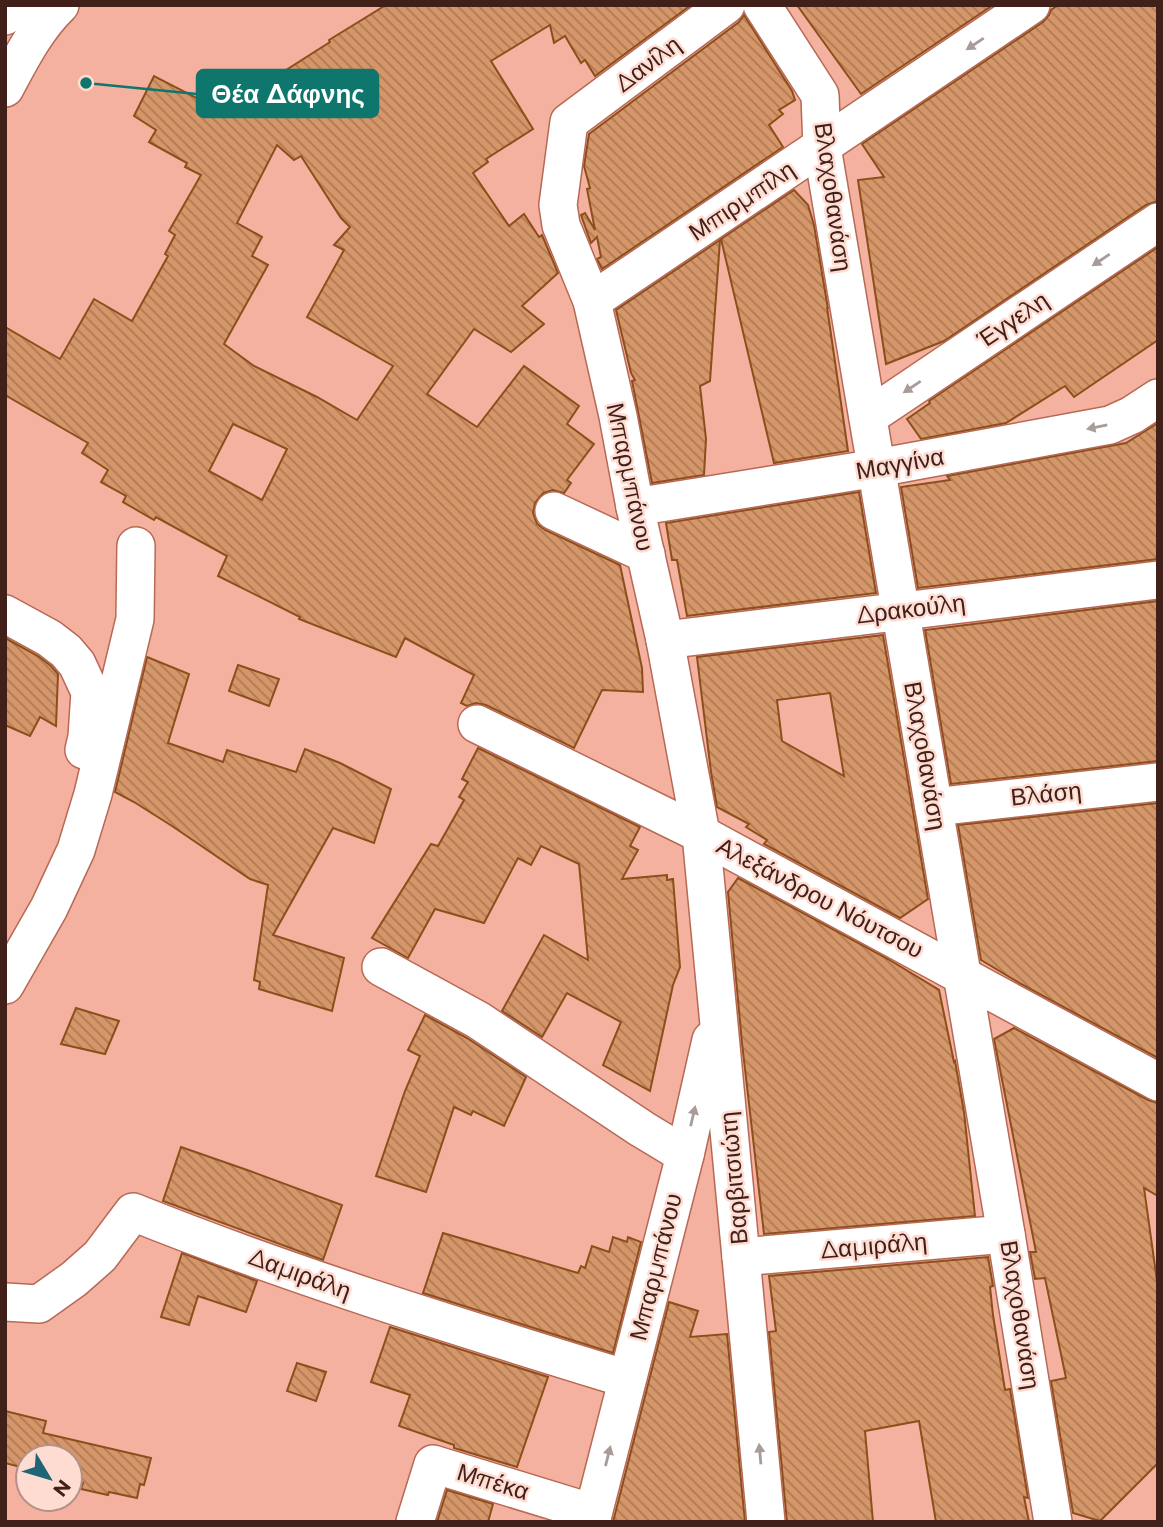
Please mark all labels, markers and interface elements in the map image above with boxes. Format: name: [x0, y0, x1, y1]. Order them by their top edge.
street label: Δανίλη: [609, 30, 686, 98]
one-way arrow: [965, 37, 985, 50]
callout: Θέα Δάφνης: [197, 70, 378, 117]
text: Θέα Δάφνης: [211, 78, 365, 110]
street label: Βλαχοθανάση: [809, 120, 858, 273]
street label: Μπιρμπίλη: [683, 155, 800, 247]
one-way arrow: [1091, 254, 1111, 267]
street label: Έγγελη: [971, 285, 1054, 355]
one-way arrow: [903, 380, 921, 394]
street label: Μπαρμπάνου: [601, 400, 660, 554]
one-way arrow: [1086, 422, 1108, 433]
street label: Μαγγίνα: [854, 441, 946, 486]
street label: Δρακούλη: [855, 587, 967, 630]
street label: Βλαχοθανάση: [898, 679, 953, 832]
street label: Βλάση: [1009, 775, 1083, 812]
street label: Αλεξάνδρου Νόυτσου: [712, 831, 928, 964]
one-way arrow: [688, 1105, 699, 1127]
street label: Βαρβιτσιώτη: [713, 1110, 754, 1246]
street label: Μπαρμπάνου: [623, 1190, 688, 1344]
street label: Δαμιράλη: [820, 1226, 928, 1265]
street label: Βλαχοθανάση: [994, 1238, 1047, 1391]
street label: Δαμιράλη: [245, 1242, 355, 1305]
north arrow: [14, 1443, 84, 1513]
one-way arrow: [754, 1443, 765, 1465]
one-way arrow: [603, 1444, 614, 1466]
street label: Μπέκα: [454, 1457, 533, 1506]
text: N: [48, 1475, 76, 1501]

